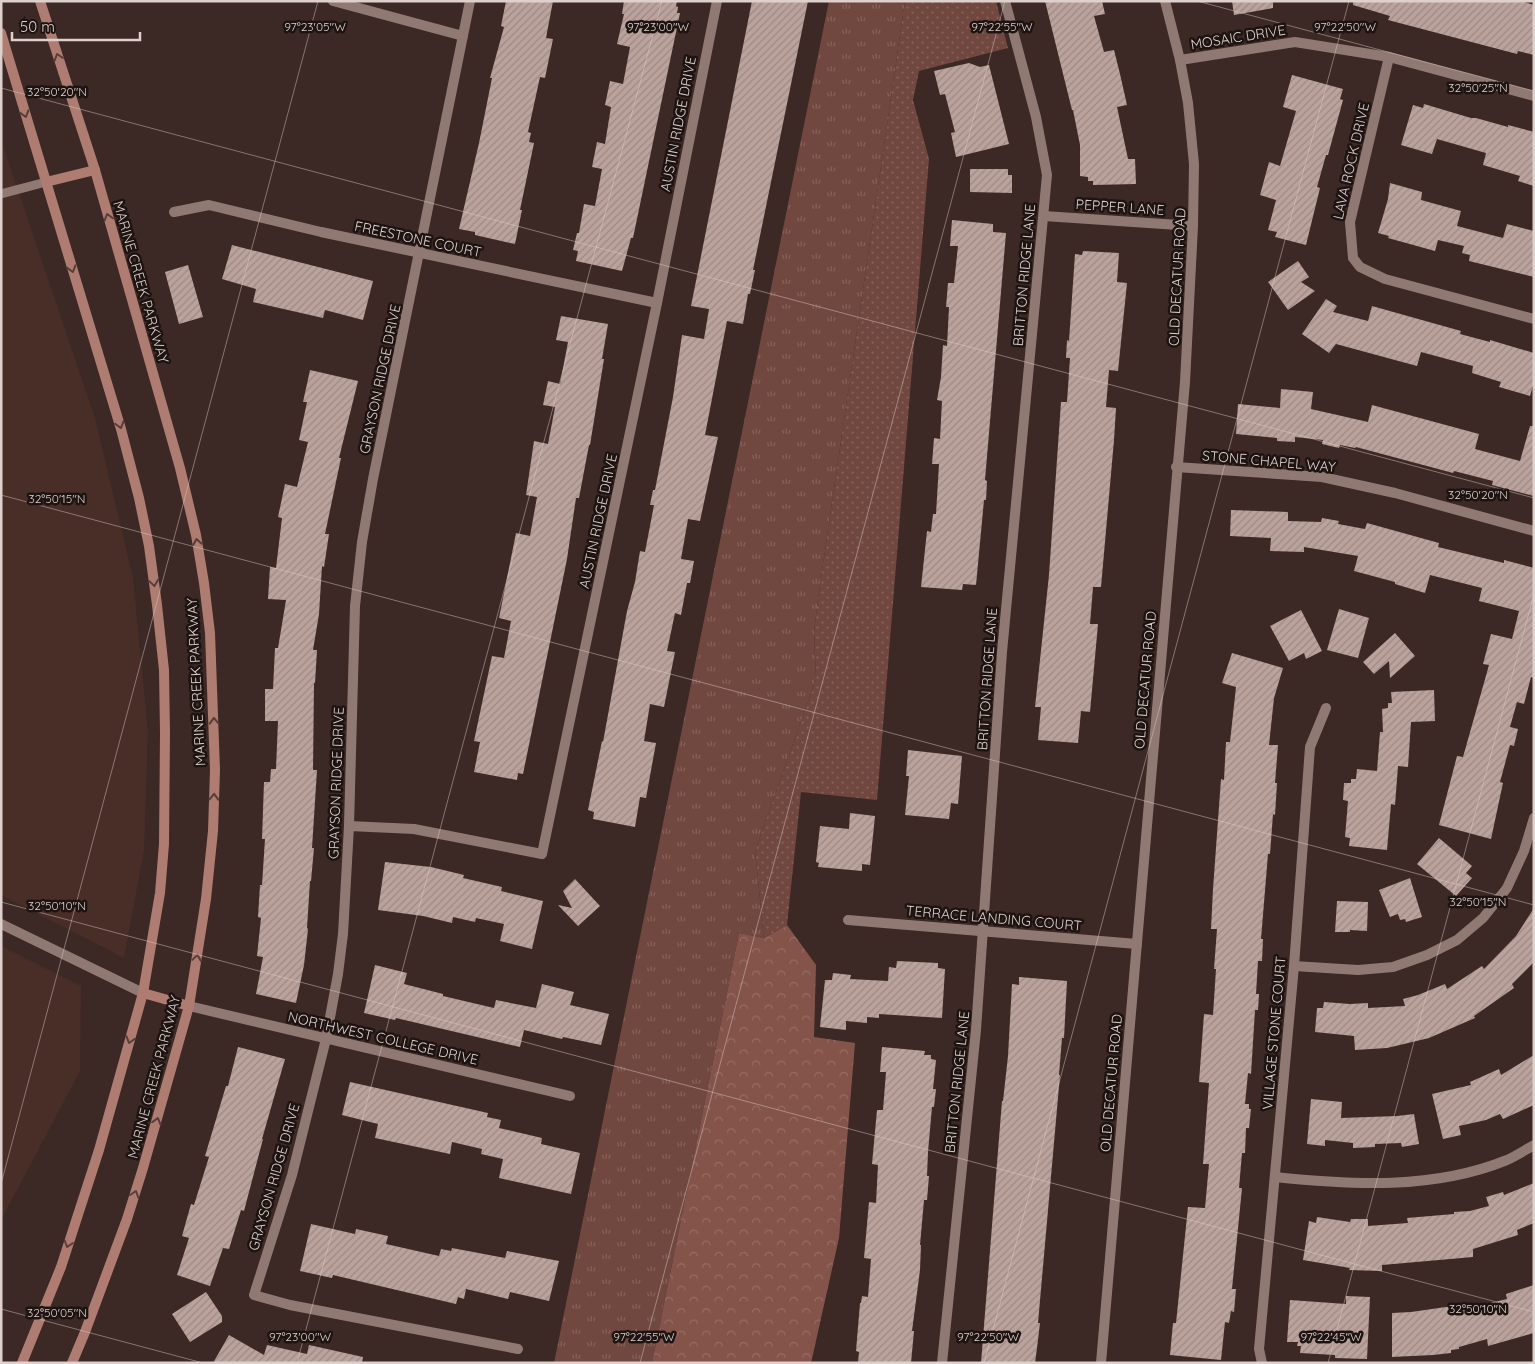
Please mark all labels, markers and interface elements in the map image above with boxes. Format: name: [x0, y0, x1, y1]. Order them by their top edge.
scale bar: [12, 10, 140, 42]
text: 50 m: [20, 17, 55, 36]
text: 97°23'05"W: [284, 19, 346, 34]
text: 97°23'00"W: [627, 19, 690, 34]
text: 97°22'55"W: [971, 19, 1033, 34]
text: 97°22'50"W: [1314, 19, 1376, 34]
street label: MOSAIC DRIVE: [1189, 21, 1287, 53]
one-way arrow: [54, 54, 64, 62]
street label: AUSTIN RIDGE DRIVE: [656, 55, 700, 193]
text: 32°50'25"N: [1448, 80, 1508, 95]
text: 32°50'20"N: [27, 84, 87, 99]
street label: LAVA ROCK DRIVE: [1329, 101, 1373, 221]
one-way arrow: [20, 109, 30, 117]
street label: PEPPER LANE: [1075, 195, 1165, 219]
street label: MARINE CREEK PARKWAY: [109, 199, 173, 366]
street label: BRITTON RIDGE LANE: [1009, 203, 1039, 347]
street label: OLD DECATUR ROAD: [1164, 207, 1190, 347]
one-way arrow: [104, 213, 114, 221]
street label: FREESTONE COURT: [353, 217, 483, 261]
one-way arrow: [67, 265, 77, 273]
street label: GRAYSON RIDGE DRIVE: [355, 303, 405, 455]
one-way arrow: [114, 420, 124, 428]
street label: STONE CHAPEL WAY: [1201, 446, 1337, 476]
street label: AUSTIN RIDGE DRIVE: [575, 452, 621, 590]
text: 32°50'20"N: [1448, 487, 1508, 502]
text: 32°50'15"N: [28, 491, 86, 506]
one-way arrow: [193, 538, 203, 547]
one-way arrow: [148, 580, 159, 588]
street label: MARINE CREEK PARKWAY: [183, 597, 209, 766]
street label: BRITTON RIDGE LANE: [973, 607, 1001, 751]
street label: OLD DECATUR ROAD: [1130, 610, 1160, 750]
street label: GRAYSON RIDGE DRIVE: [324, 707, 348, 859]
one-way arrow: [209, 717, 219, 725]
one-way arrow: [209, 793, 220, 801]
text: 32°50'15"N: [1449, 894, 1507, 909]
text: 32°50'10"N: [28, 898, 86, 913]
street label: TERRACE LANDING COURT: [905, 901, 1083, 935]
one-way arrow: [191, 954, 202, 962]
street label: VILLAGE STONE COURT: [1258, 955, 1290, 1111]
street label: MARINE CREEK PARKWAY: [124, 993, 185, 1161]
street label: NORTHWEST COLLEGE DRIVE: [286, 1007, 480, 1069]
street label: BRITTON RIDGE LANE: [941, 1010, 973, 1154]
street label: OLD DECATUR ROAD: [1096, 1013, 1126, 1153]
one-way arrow: [126, 1036, 136, 1044]
street label: GRAYSON RIDGE DRIVE: [244, 1101, 304, 1253]
one-way arrow: [151, 1117, 161, 1125]
one-way arrow: [129, 1190, 139, 1198]
one-way arrow: [64, 1240, 74, 1248]
text: 32°50'10"N: [1449, 1301, 1507, 1316]
text: 32°50'05"N: [27, 1305, 87, 1320]
text: 97°23'00"W: [269, 1329, 332, 1344]
text: 97°22'55"W: [613, 1329, 675, 1344]
text: 97°22'50"W: [957, 1329, 1019, 1344]
text: 97°22'45"W: [1300, 1329, 1362, 1344]

